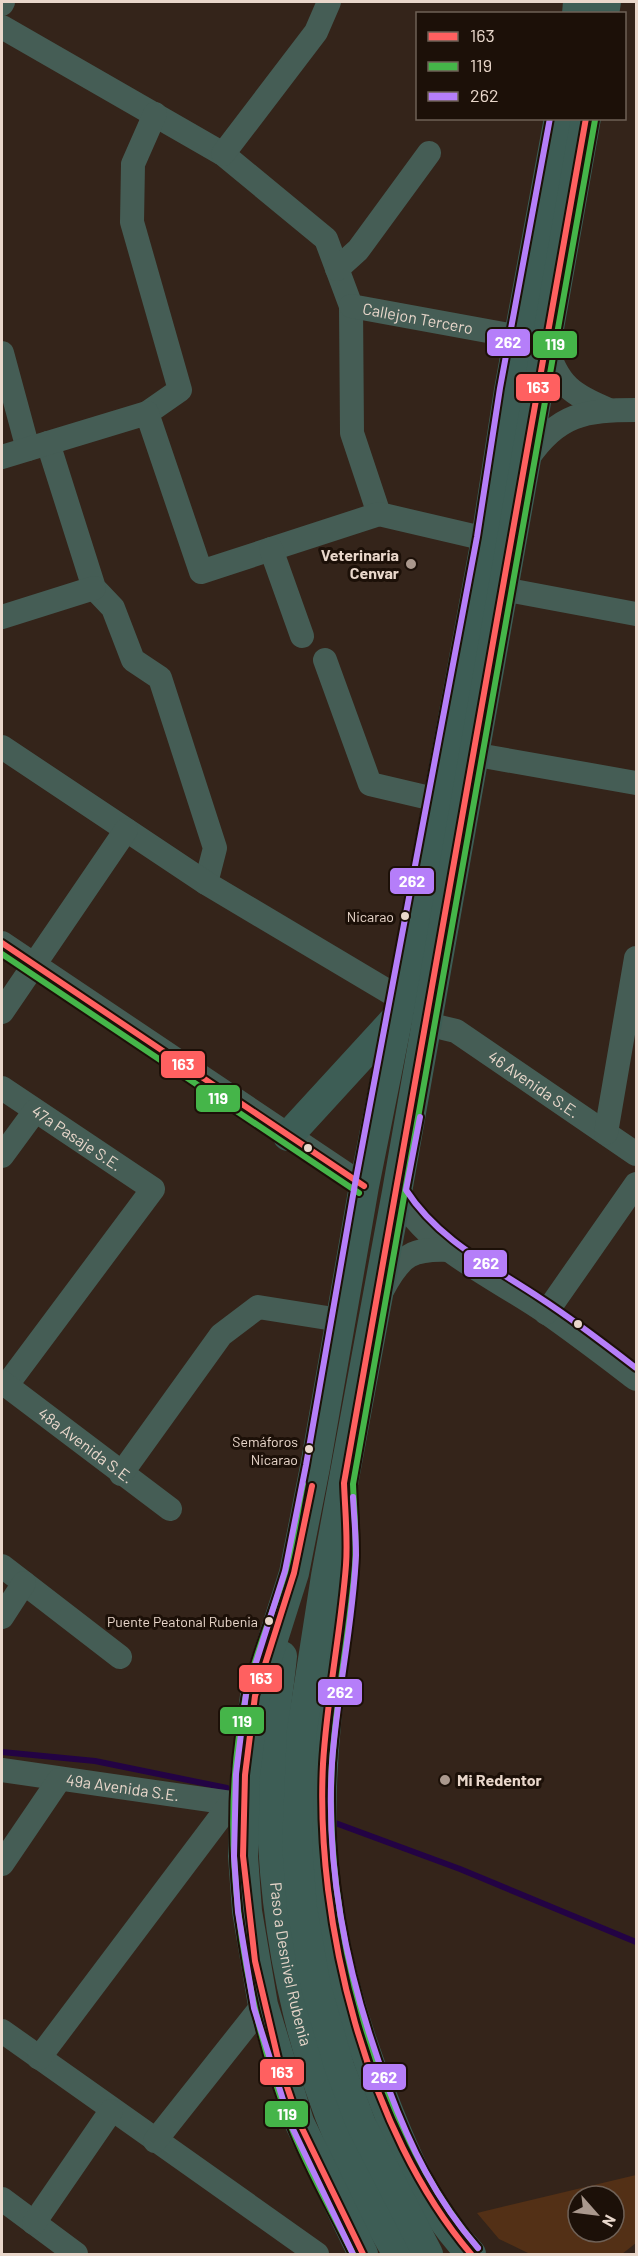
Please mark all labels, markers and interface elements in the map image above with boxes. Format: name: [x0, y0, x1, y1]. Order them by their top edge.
legend: [416, 12, 626, 120]
text: 163: [470, 24, 495, 46]
text: 119: [470, 54, 492, 76]
text: 262: [470, 84, 499, 106]
street label: Callejon Tercero: [361, 298, 475, 337]
line badge: 262: [486, 328, 531, 357]
line badge: 119: [532, 330, 578, 359]
text: 262: [495, 332, 521, 351]
text: 119: [545, 334, 565, 353]
line badge: 163: [515, 373, 561, 402]
text: 163: [527, 377, 549, 396]
place label: Veterinaria Cenvar: [321, 545, 399, 582]
marker: Veterinaria Cenvar: [404, 557, 418, 571]
line badge: 262: [389, 867, 435, 895]
text: 262: [399, 871, 425, 890]
place label: Nicarao: [347, 908, 394, 925]
marker: Nicarao: [399, 910, 411, 922]
street label: 46 Avenida S.E.: [485, 1046, 583, 1121]
line badge: 163: [160, 1050, 206, 1079]
text: 163: [172, 1054, 194, 1073]
line badge: 119: [195, 1084, 241, 1113]
text: 119: [208, 1088, 228, 1107]
street label: 47a Pasaje S.E.: [28, 1101, 126, 1174]
unlabelled marker: [302, 1142, 314, 1154]
line badge: 262: [463, 1249, 508, 1278]
text: 262: [473, 1253, 499, 1272]
unlabelled marker: [572, 1318, 584, 1330]
street label: 48a Avenida S.E.: [35, 1403, 137, 1487]
place label: Semáforos Nicarao: [232, 1433, 298, 1468]
marker: Semáforos Nicarao: [303, 1443, 315, 1455]
place label: Puente Peatonal Rubenia: [107, 1613, 258, 1630]
marker: Puente Peatonal Rubenia: [263, 1615, 275, 1627]
line badge: 163: [238, 1664, 283, 1693]
text: 163: [250, 1668, 272, 1687]
line badge: 262: [317, 1678, 363, 1706]
text: 262: [327, 1682, 353, 1701]
line badge: 119: [219, 1706, 265, 1735]
text: 119: [232, 1711, 252, 1730]
street label: 49a Avenida S.E.: [65, 1769, 181, 1804]
place label: Mi Redentor: [457, 1770, 542, 1789]
marker: Mi Redentor: [438, 1773, 452, 1787]
street label: Paso a Desnivel Rubenia: [267, 1881, 316, 2048]
line badge: 163: [259, 2058, 305, 2086]
text: 163: [271, 2062, 293, 2081]
line badge: 262: [362, 2063, 407, 2091]
text: 262: [371, 2067, 397, 2086]
line badge: 119: [264, 2100, 309, 2128]
text: 119: [277, 2104, 297, 2123]
north arrow: [566, 2184, 626, 2244]
text: N: [599, 2212, 621, 2230]

